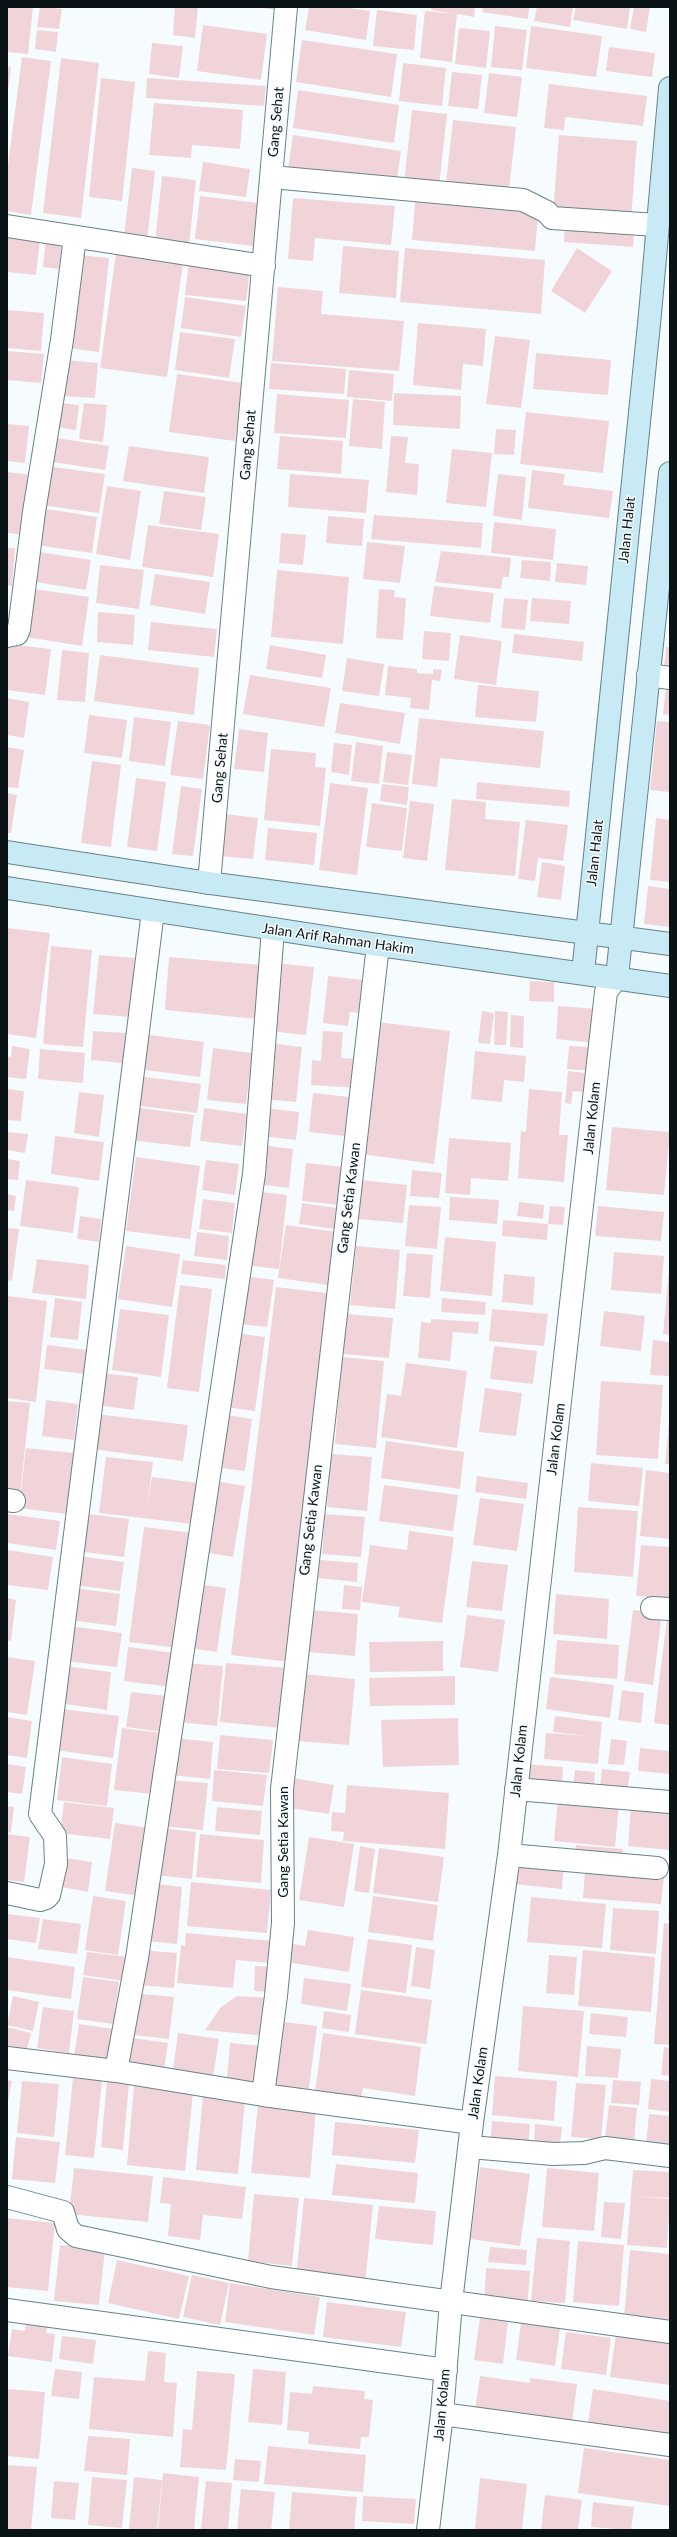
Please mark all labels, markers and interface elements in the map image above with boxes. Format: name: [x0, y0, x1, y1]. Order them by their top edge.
street label: Gang Sehat: [265, 86, 287, 158]
street label: Gang Sehat: [237, 409, 259, 481]
street label: Jalan Halat: [615, 496, 639, 564]
street label: Gang Sehat: [209, 732, 231, 804]
street label: Jalan Halat: [583, 819, 607, 887]
street label: Jalan Arif Rahman Hakim: [261, 920, 415, 958]
street label: Jalan Kolam: [580, 1081, 604, 1155]
street label: Gang Setia Kawan: [334, 1142, 364, 1254]
street label: Jalan Kolam: [543, 1402, 569, 1476]
street label: Gang Setia Kawan: [296, 1464, 326, 1576]
street label: Jalan Kolam: [507, 1724, 531, 1798]
street label: Gang Setia Kawan: [275, 1786, 291, 1898]
street label: Jalan Kolam: [465, 2046, 491, 2120]
street label: Jalan Kolam: [430, 2368, 454, 2442]

